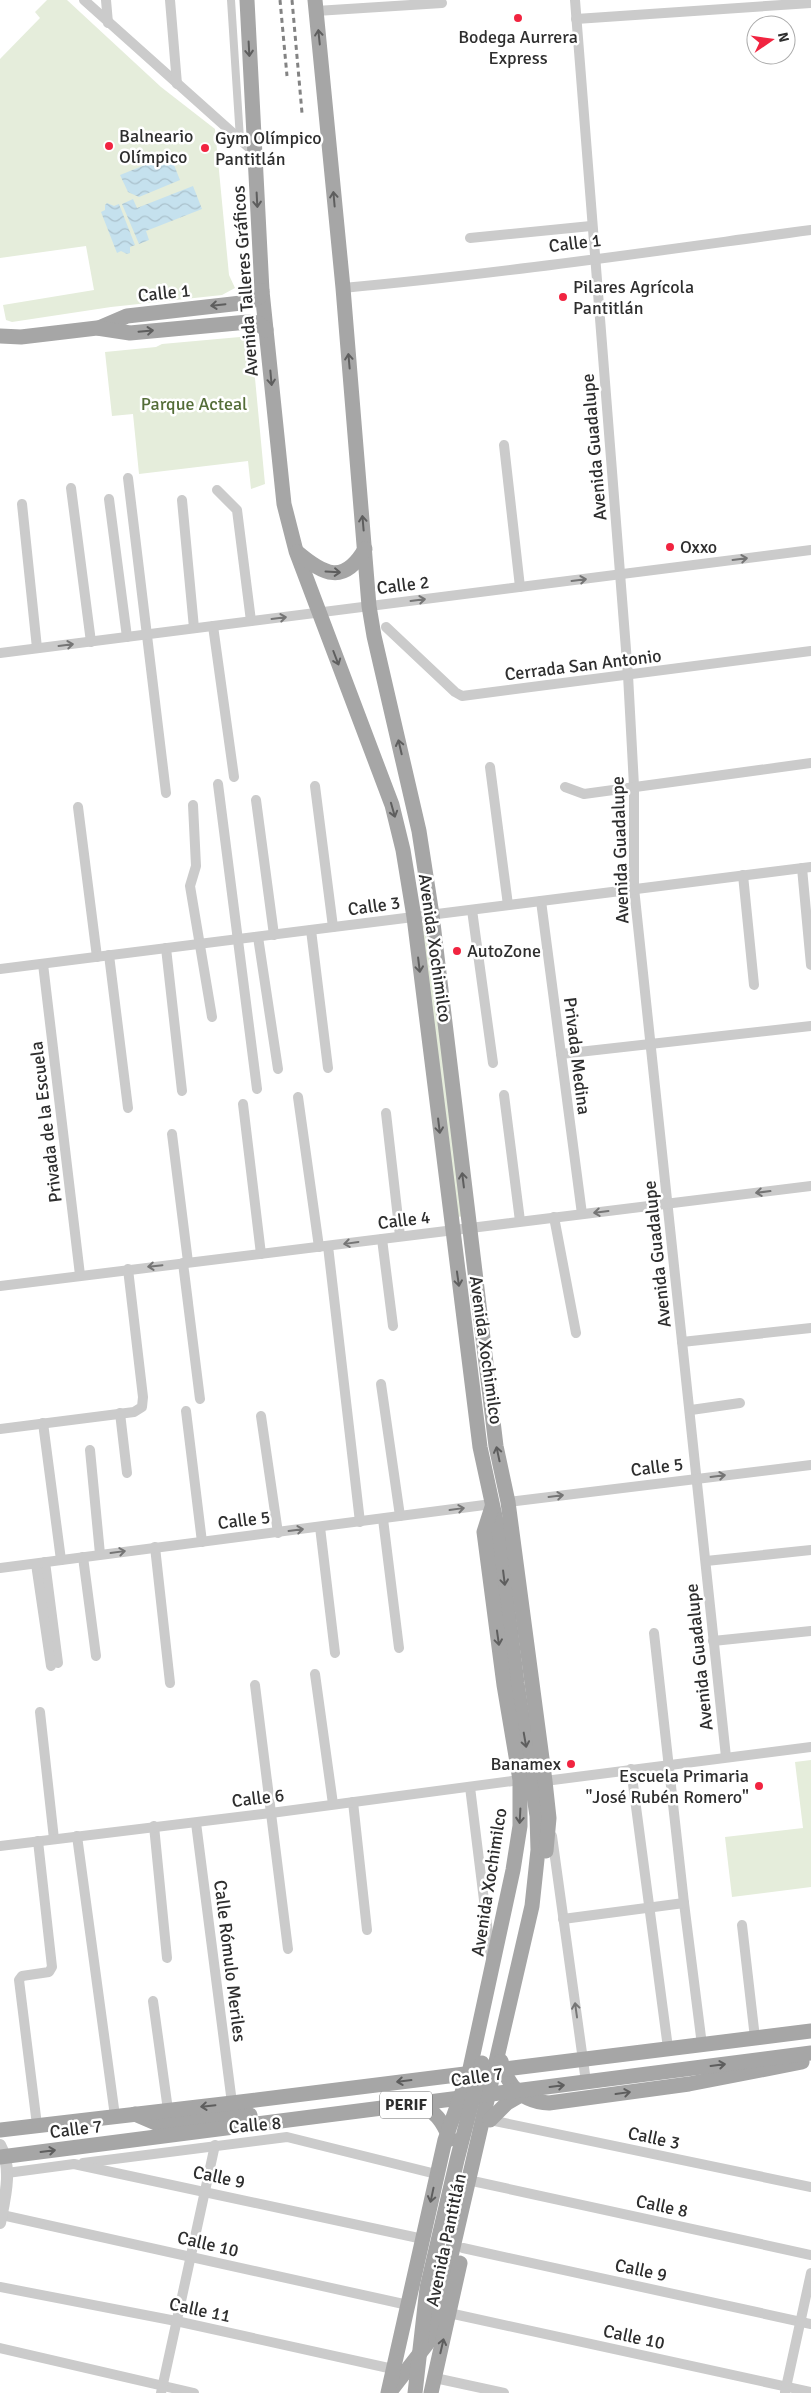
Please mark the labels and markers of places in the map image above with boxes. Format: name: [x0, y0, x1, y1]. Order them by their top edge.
marker: Bodega Aurrera Express: [512, 12, 524, 24]
place label: Bodega Aurrera Express: [458, 26, 578, 69]
place label: Balneario Olímpico: [119, 125, 193, 168]
place label: Gym Olímpico Pantitlán: [215, 127, 322, 170]
marker: Balneario Olímpico: [103, 140, 115, 152]
marker: Gym Olímpico Pantitlán: [199, 142, 211, 154]
place label: Pilares Agrícola Pantitlán: [573, 276, 694, 319]
marker: Pilares Agrícola Pantitlán: [557, 291, 569, 303]
place label: Oxxo: [680, 536, 717, 558]
marker: Oxxo: [664, 541, 676, 553]
place label: AutoZone: [467, 940, 541, 962]
marker: AutoZone: [451, 945, 463, 957]
place label: Banamex: [490, 1753, 562, 1775]
marker: Banamex: [565, 1758, 577, 1770]
place label: Escuela Primaria "José Rubén Romero": [585, 1765, 749, 1808]
marker: Escuela Primaria "José Rubén Romero": [753, 1780, 765, 1792]

